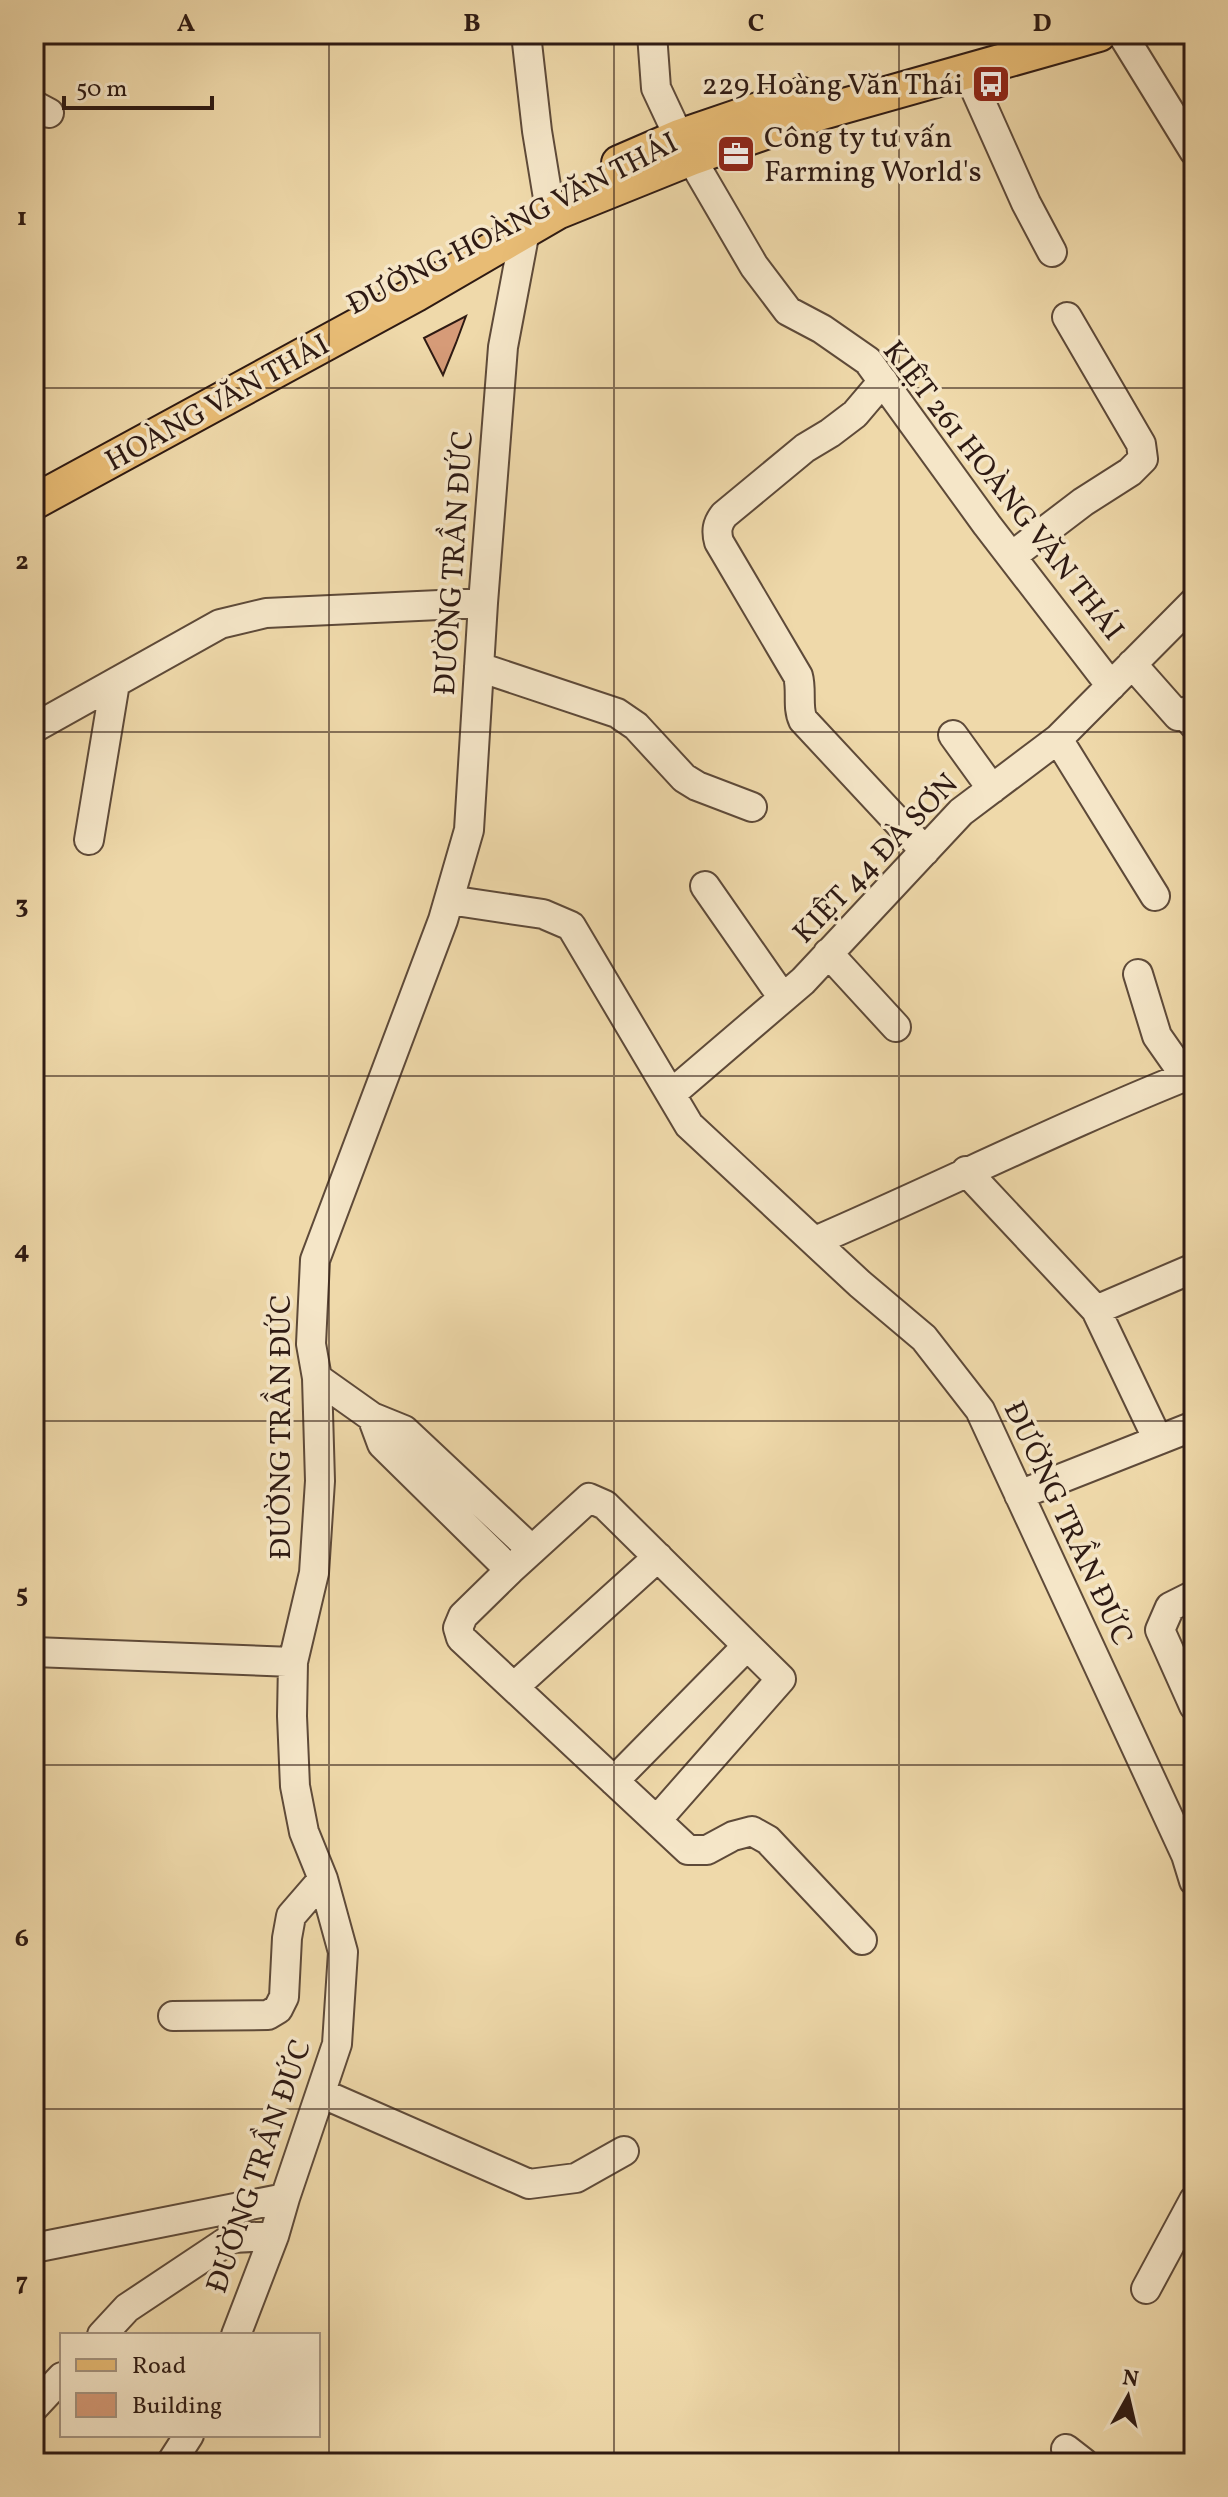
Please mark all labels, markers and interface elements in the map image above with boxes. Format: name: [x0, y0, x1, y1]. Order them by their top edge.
text: A: [177, 6, 196, 42]
text: B: [463, 6, 481, 42]
text: C: [748, 6, 764, 42]
text: D: [1032, 6, 1052, 42]
scale bar: [64, 60, 212, 110]
bus stop icon: 229 Hoàng Văn Thái: [970, 63, 1012, 105]
place label: 229 Hoàng Văn Thái: [702, 65, 963, 107]
text: 50 m: [76, 73, 128, 107]
place label: Công ty tư vấn Farming World's: [764, 118, 982, 194]
street label: ĐƯỜNG HOÀNG VĂN THÁI: [340, 123, 686, 327]
office icon: Công ty tư vấn Farming World's: [715, 133, 757, 175]
text: 1: [17, 200, 27, 236]
street label: HOÀNG VĂN THÁI: [98, 325, 338, 483]
street label: KIỆT 261 HOÀNG VĂN THÁI: [872, 332, 1133, 650]
street label: ĐƯỜNG TRẦN ĐỨC: [424, 429, 485, 697]
text: 2: [15, 544, 29, 580]
street label: KIỆT 44 ĐÀ SƠN: [784, 765, 969, 954]
text: 3: [15, 888, 29, 924]
text: 4: [14, 1233, 30, 1269]
street label: ĐƯỜNG TRẦN ĐỨC: [260, 1294, 303, 1560]
street label: ĐƯỜNG TRẦN ĐỨC: [992, 1394, 1143, 1653]
text: 5: [16, 1577, 28, 1613]
text: 6: [15, 1921, 29, 1957]
street label: ĐƯỜNG TRẦN ĐỨC: [196, 2034, 323, 2299]
text: 7: [16, 2265, 28, 2301]
legend: [60, 2333, 320, 2437]
text: Road: [132, 2350, 186, 2384]
north arrow: [1088, 2357, 1168, 2437]
text: N: [1120, 2363, 1141, 2396]
text: Building: [132, 2390, 222, 2424]

